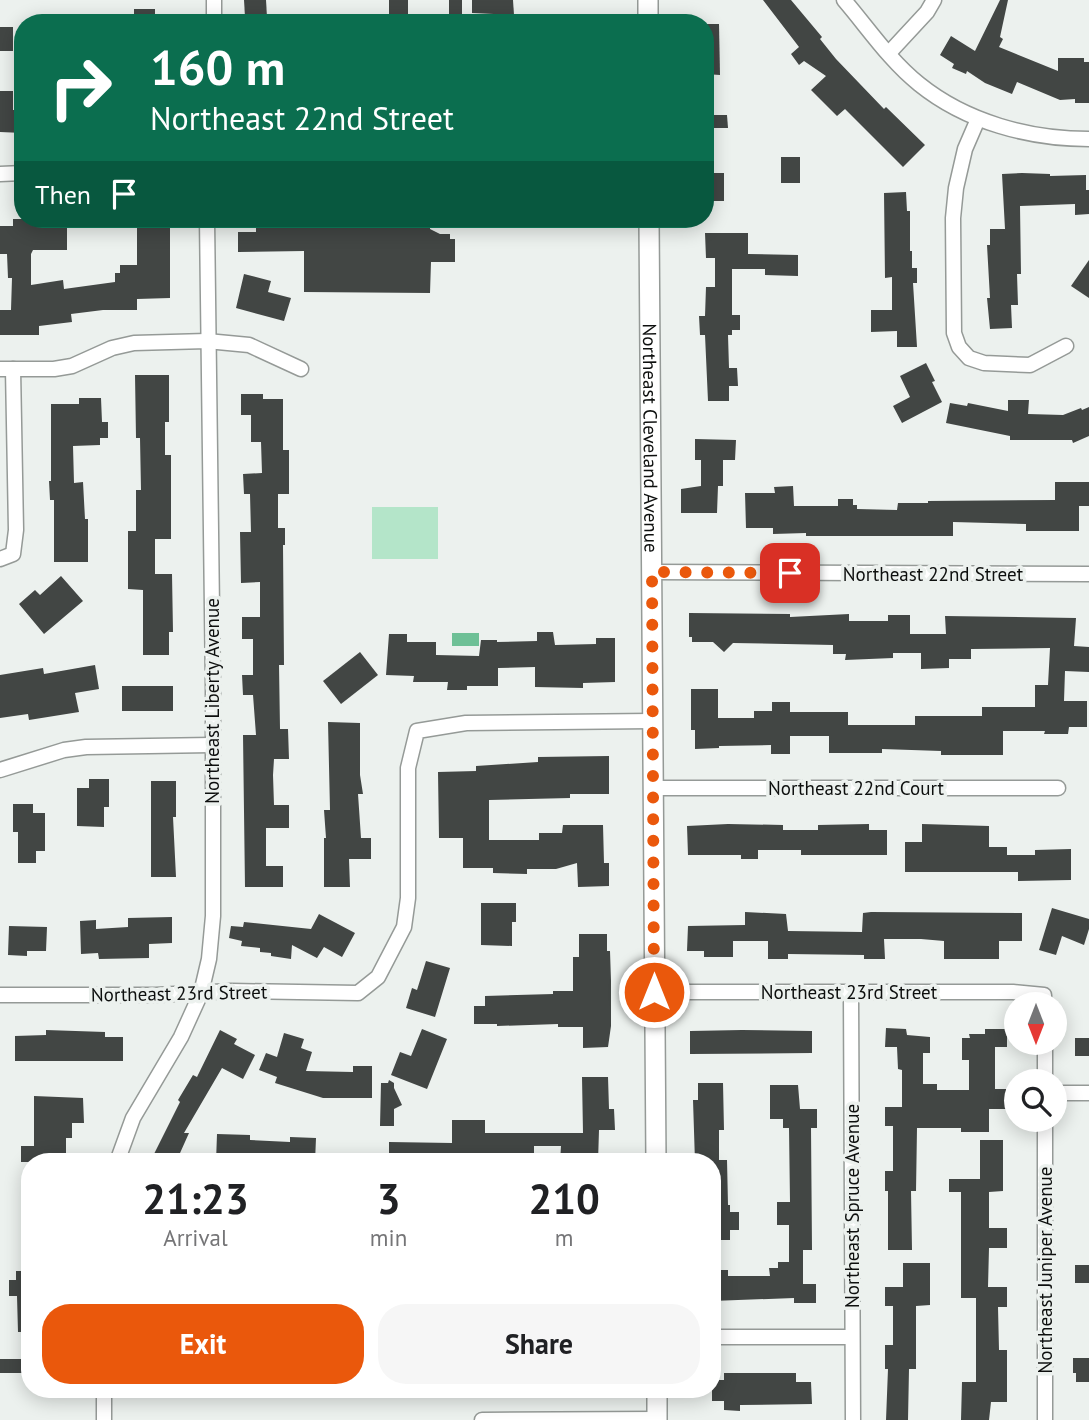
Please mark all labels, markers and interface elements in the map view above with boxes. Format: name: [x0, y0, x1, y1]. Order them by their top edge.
text: 160 m: [150, 35, 285, 99]
icon: right: [35, 42, 126, 133]
text: Northeast 22nd Street: [150, 97, 454, 139]
icon: arrive: [105, 175, 143, 213]
text: Then: [35, 178, 91, 211]
street label: Northeast Cleveland Avenue: [638, 323, 663, 553]
pin: [760, 543, 820, 603]
icon: arrive: [771, 554, 809, 592]
street label: Northeast 22nd Street: [843, 562, 1024, 586]
street label: Northeast Liberty Avenue: [200, 598, 224, 804]
street label: Northeast 22nd Court: [768, 776, 945, 800]
position arrow: [617, 955, 691, 1029]
street label: Northeast 23rd Street: [91, 979, 268, 1007]
street label: Northeast 23rd Street: [761, 980, 938, 1004]
north arrow: [1004, 992, 1068, 1055]
map controls: [1004, 992, 1067, 1132]
button: search: [1004, 1069, 1067, 1132]
street label: Northeast Spruce Avenue: [840, 1104, 864, 1308]
street label: Northeast Juniper Avenue: [1033, 1167, 1057, 1373]
text: 21:23: [142, 1171, 249, 1226]
text: 3: [377, 1171, 400, 1226]
text: 210: [528, 1171, 600, 1226]
text: Arrival: [163, 1223, 228, 1252]
text: min: [370, 1223, 407, 1252]
text: m: [555, 1223, 573, 1252]
button: Exit: [42, 1304, 364, 1384]
button: Share: [378, 1304, 700, 1384]

